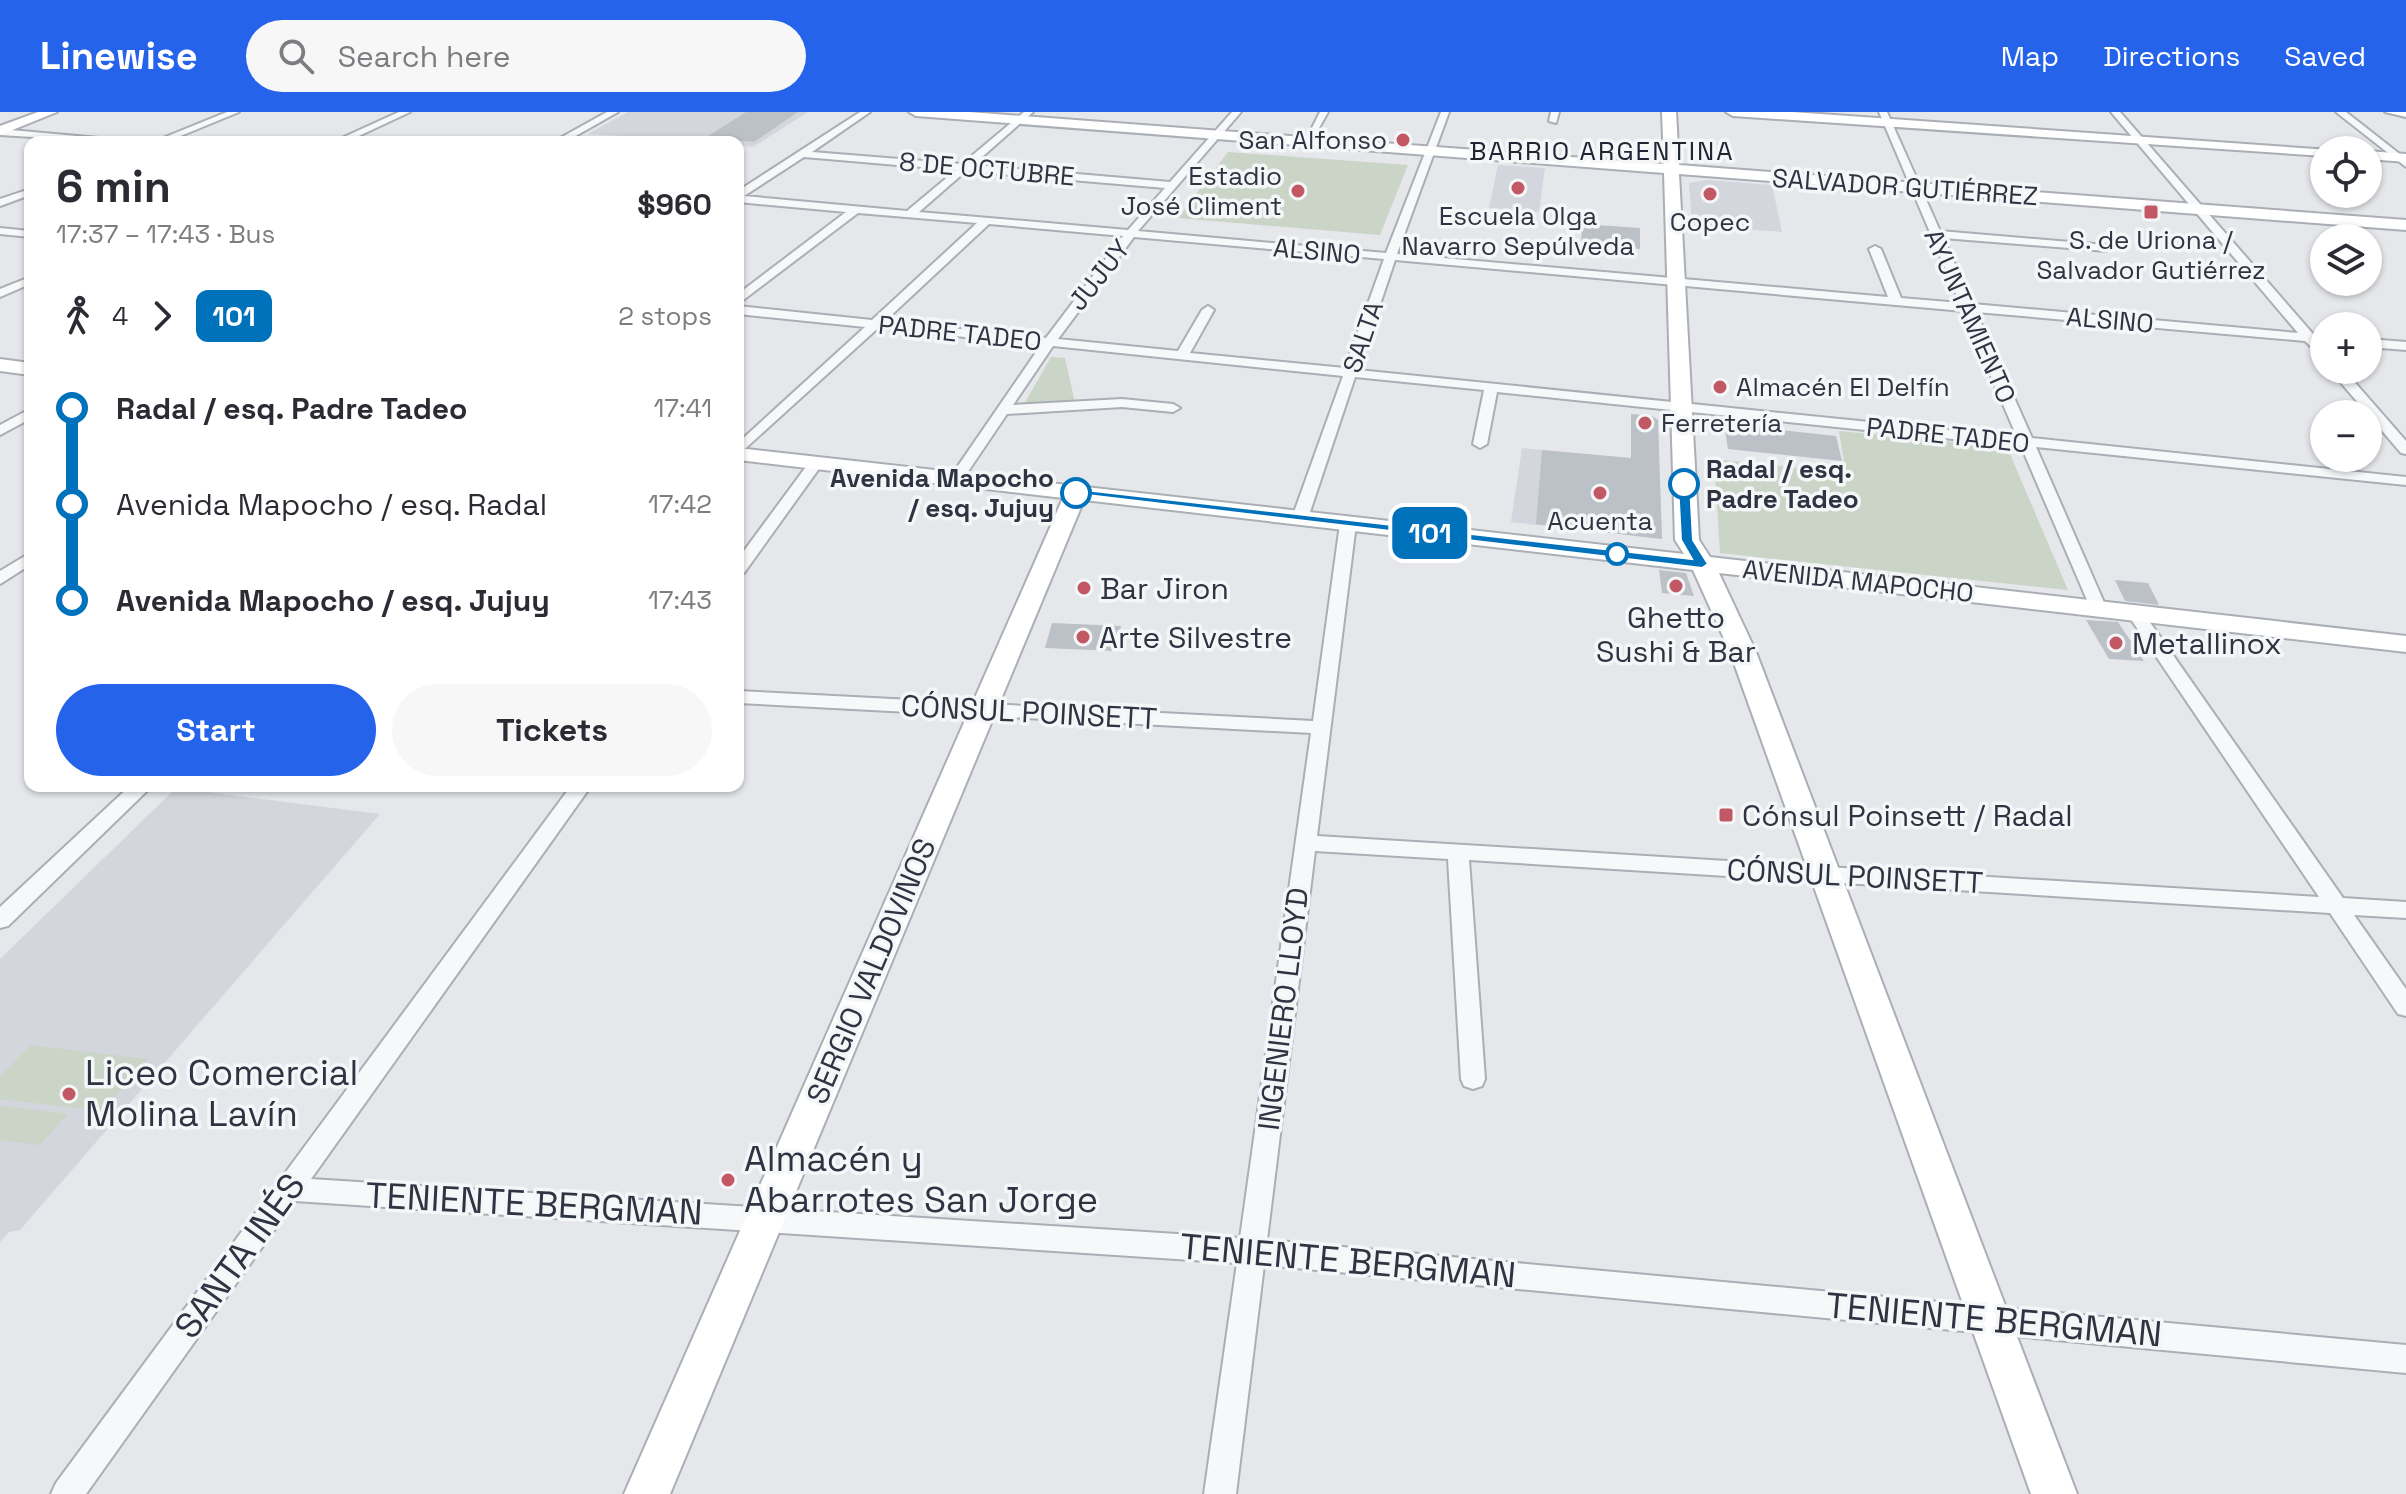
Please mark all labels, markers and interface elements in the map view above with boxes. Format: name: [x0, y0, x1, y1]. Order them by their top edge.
search box: [246, 20, 806, 92]
text: Linewise: [40, 32, 198, 80]
icon: search: [274, 34, 318, 78]
text: Search here: [338, 37, 511, 76]
text: Map: [2001, 38, 2059, 74]
text: Directions: [2103, 38, 2240, 74]
text: Saved: [2284, 38, 2366, 74]
place label: San Alfonso: [1238, 123, 1387, 157]
marker: San Alfonso: [1394, 131, 1412, 149]
district label: BARRIO ARGENTINA: [1469, 134, 1735, 168]
map controls: [2310, 136, 2382, 472]
button: locate: [2310, 136, 2382, 208]
street label: 8 DE OCTUBRE: [898, 144, 1076, 194]
text: 6 min: [56, 159, 171, 215]
place label: Estadio José Climent: [1121, 159, 1282, 223]
street label: SALVADOR GUTIÉRREZ: [1771, 161, 2039, 213]
marker: Escuela Olga Navarro Sepúlveda: [1509, 179, 1527, 197]
marker: Estadio José Climent: [1289, 182, 1307, 200]
text: $960: [637, 185, 712, 224]
marker: Copec: [1701, 185, 1719, 203]
place label: Escuela Olga Navarro Sepúlveda: [1402, 199, 1634, 263]
marker: S. de Uriona / Salvador Gutiérrez: [2142, 203, 2160, 221]
place label: Copec: [1670, 205, 1750, 239]
text: 17:37 – 17:43 · Bus: [56, 217, 275, 251]
place label: S. de Uriona / Salvador Gutiérrez: [2036, 223, 2266, 287]
street label: AYUNTAMIENTO: [1916, 224, 2024, 408]
button: layers: [2310, 224, 2382, 296]
street label: ALSINO: [1272, 230, 1362, 272]
street label: JUJUY: [1061, 232, 1138, 318]
icon: walk: [56, 294, 100, 338]
icon: forward: [140, 294, 184, 338]
street label: SALTA: [1335, 297, 1391, 377]
text: 101: [212, 298, 256, 334]
text: 4: [112, 299, 128, 333]
text: 2 stops: [618, 299, 712, 333]
street label: ALSINO: [2065, 299, 2155, 341]
street label: PADRE TADEO: [877, 308, 1043, 358]
button: +: [2310, 312, 2382, 384]
place label: Almacén El Delfín: [1736, 370, 1950, 404]
marker: Almacén El Delfín: [1711, 378, 1729, 396]
text: Radal / esq. Padre Tadeo: [116, 389, 467, 428]
text: 17:41: [653, 391, 712, 425]
button: −: [2310, 400, 2382, 472]
place label: Ferretería: [1661, 406, 1782, 440]
street label: PADRE TADEO: [1865, 410, 2031, 460]
marker: Ferretería: [1636, 414, 1654, 432]
place label: Radal / esq. Padre Tadeo: [1706, 452, 1859, 516]
place label: Avenida Mapocho / esq. Jujuy: [830, 461, 1054, 525]
marker: Radal / esq. Padre Tadeo: [1669, 469, 1699, 499]
marker: Avenida Mapocho / esq. Jujuy: [1061, 478, 1091, 508]
marker: Acuenta: [1591, 484, 1609, 502]
text: Avenida Mapocho / esq. Radal: [116, 485, 547, 524]
text: 17:42: [648, 487, 712, 521]
place label: Acuenta: [1547, 504, 1653, 538]
line badge: 101: [1384, 507, 1476, 559]
text: 101: [1408, 515, 1452, 551]
unlabelled marker: [1606, 543, 1628, 565]
street label: AVENIDA MAPOCHO: [1741, 552, 1975, 610]
place label: Bar Jiron: [1100, 569, 1229, 608]
marker: Ghetto Sushi & Bar: [1667, 577, 1685, 595]
marker: Bar Jiron: [1075, 579, 1093, 597]
text: Avenida Mapocho / esq. Jujuy: [116, 581, 550, 620]
text: 17:43: [648, 583, 712, 617]
place label: Ghetto Sushi & Bar: [1596, 598, 1756, 671]
place label: Arte Silvestre: [1099, 618, 1292, 657]
place label: Metallinox: [2132, 624, 2282, 663]
marker: Arte Silvestre: [1074, 628, 1092, 646]
marker: Metallinox: [2107, 634, 2125, 652]
button: Start: [56, 684, 376, 776]
button: Tickets: [392, 684, 712, 776]
street label: CÓNSUL POINSETT: [900, 686, 1158, 738]
place label: Cónsul Poinsett / Radal: [1742, 796, 2073, 835]
marker: Cónsul Poinsett / Radal: [1717, 806, 1735, 824]
street label: SERGIO VALDOVINOS: [797, 832, 945, 1110]
street label: CÓNSUL POINSETT: [1726, 850, 1984, 902]
street label: INGENIERO LLOYD: [1249, 885, 1317, 1133]
place label: Liceo Comercial Molina Lavín: [85, 1050, 358, 1137]
marker: Liceo Comercial Molina Lavín: [60, 1085, 78, 1103]
place label: Almacén y Abarrotes San Jorge: [744, 1136, 1098, 1223]
street label: SANTA INÉS: [165, 1164, 315, 1348]
marker: Almacén y Abarrotes San Jorge: [719, 1171, 737, 1189]
street label: TENIENTE BERGMAN: [364, 1172, 704, 1236]
street label: TENIENTE BERGMAN: [1178, 1223, 1518, 1299]
street label: TENIENTE BERGMAN: [1824, 1282, 2164, 1358]

